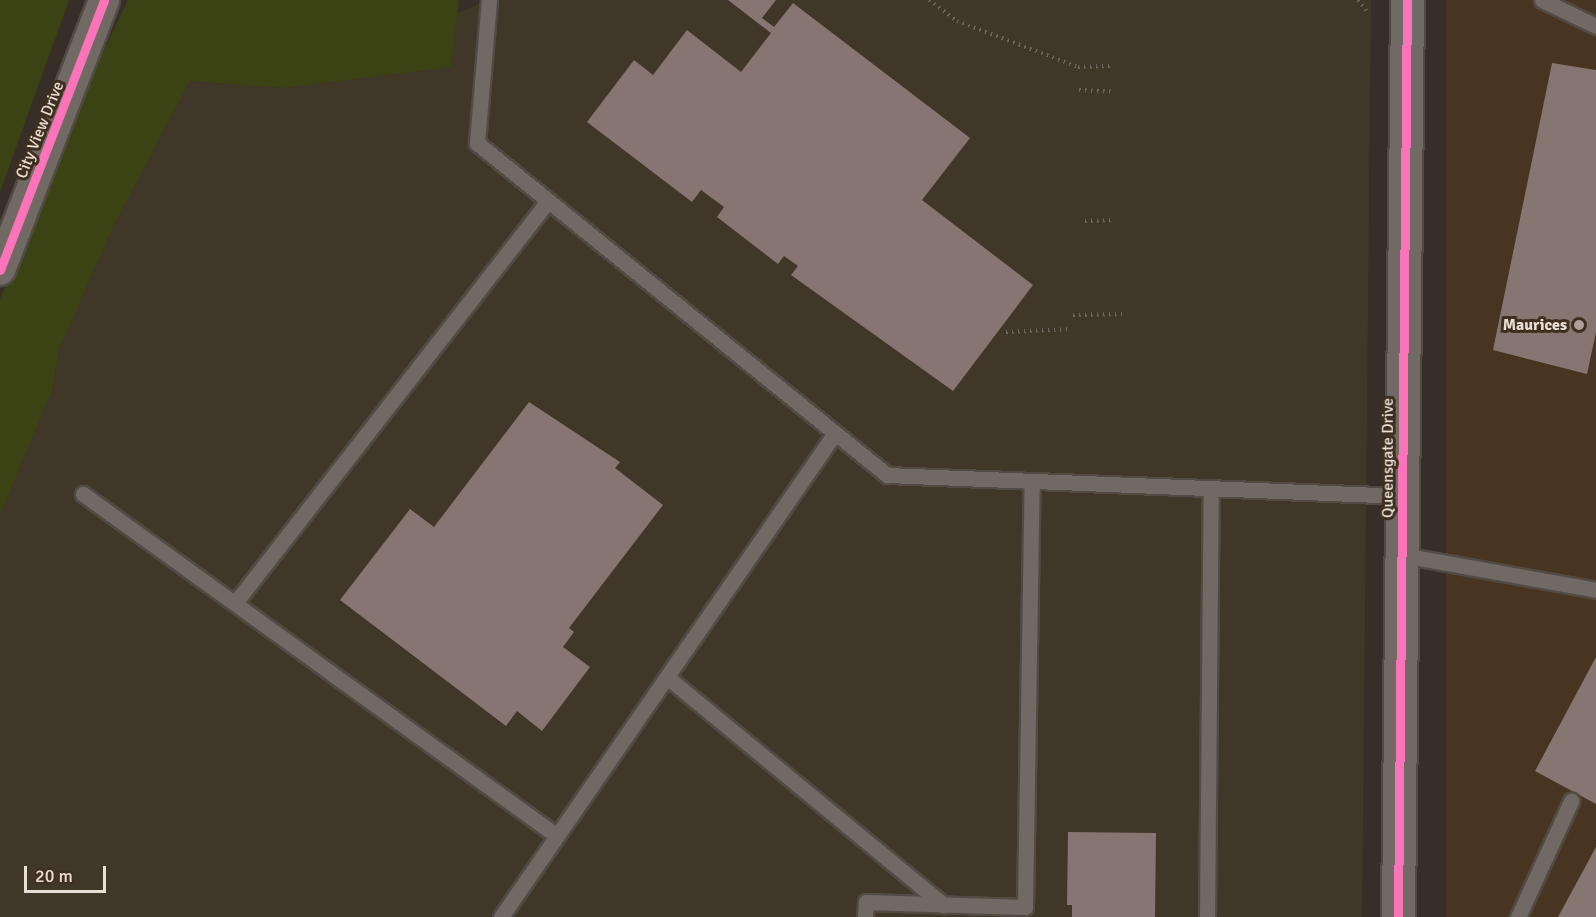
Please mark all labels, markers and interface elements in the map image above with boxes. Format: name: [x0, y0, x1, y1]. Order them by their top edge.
street label: City View Drive: [12, 79, 68, 181]
place label: Maurices: [1503, 315, 1567, 335]
marker: Maurices: [1572, 318, 1586, 332]
street label: Queensgate Drive: [1378, 398, 1398, 518]
scale bar: [27, 854, 110, 892]
text: 20 m: [35, 865, 73, 887]

